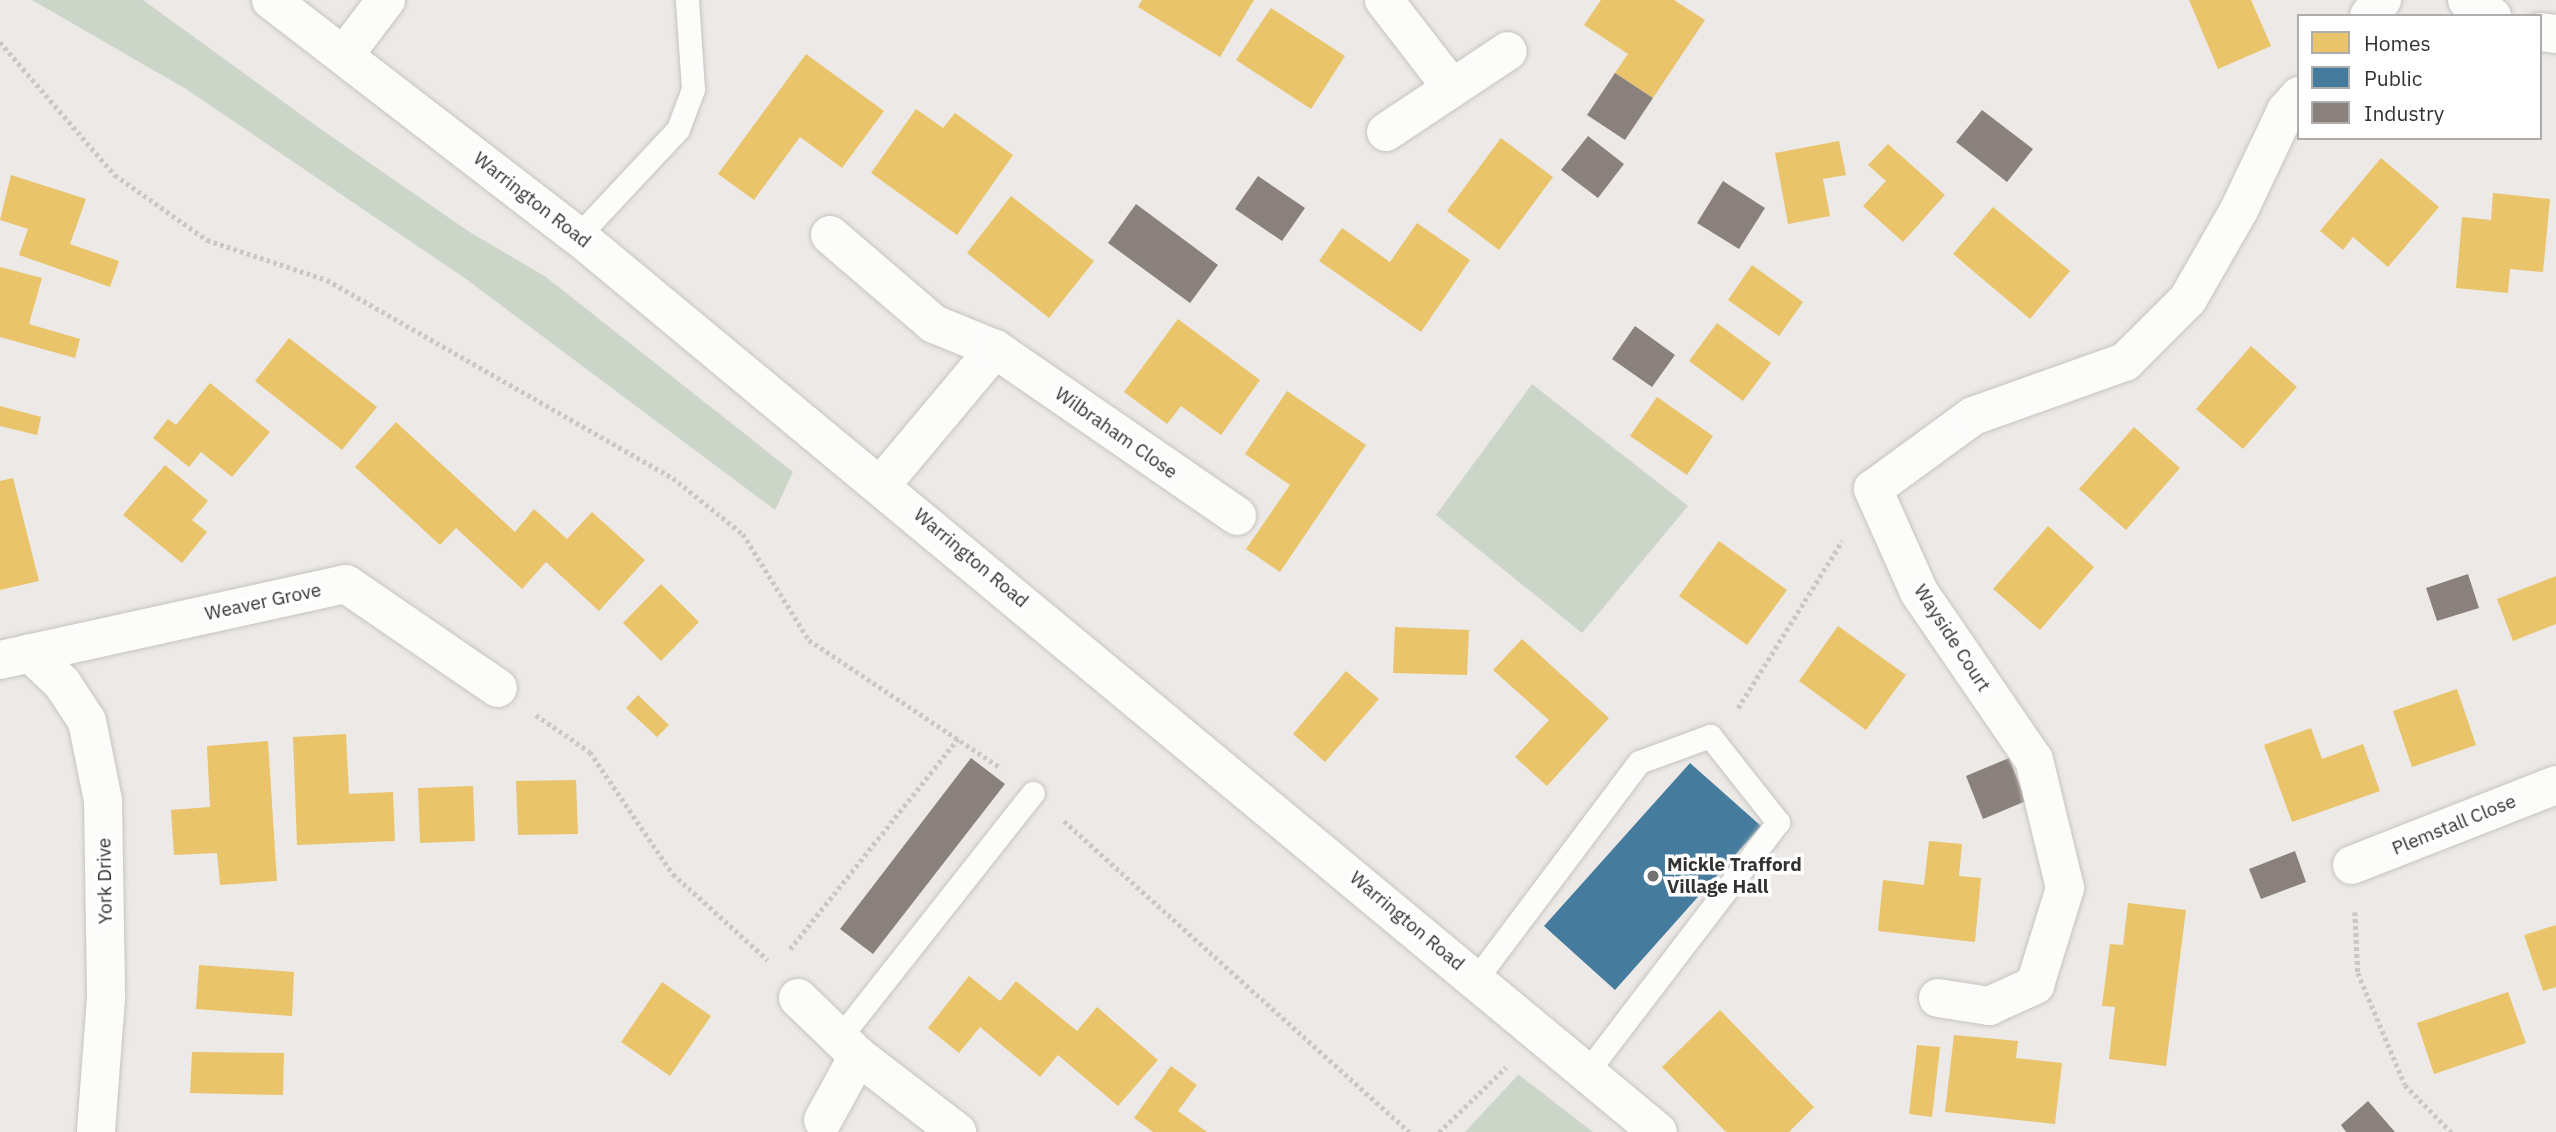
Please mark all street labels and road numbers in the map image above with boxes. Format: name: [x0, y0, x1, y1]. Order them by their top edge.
street label: Warrington Road: [469, 147, 595, 253]
street label: Wilbraham Close: [1050, 382, 1182, 484]
street label: Warrington Road: [909, 503, 1033, 613]
street label: Weaver Grove: [203, 579, 323, 625]
street label: Wayside Court: [1909, 580, 1995, 696]
street label: Plemstall Close: [2389, 790, 2519, 860]
street label: York Drive: [93, 838, 117, 924]
street label: Warrington Road: [1345, 866, 1469, 976]

